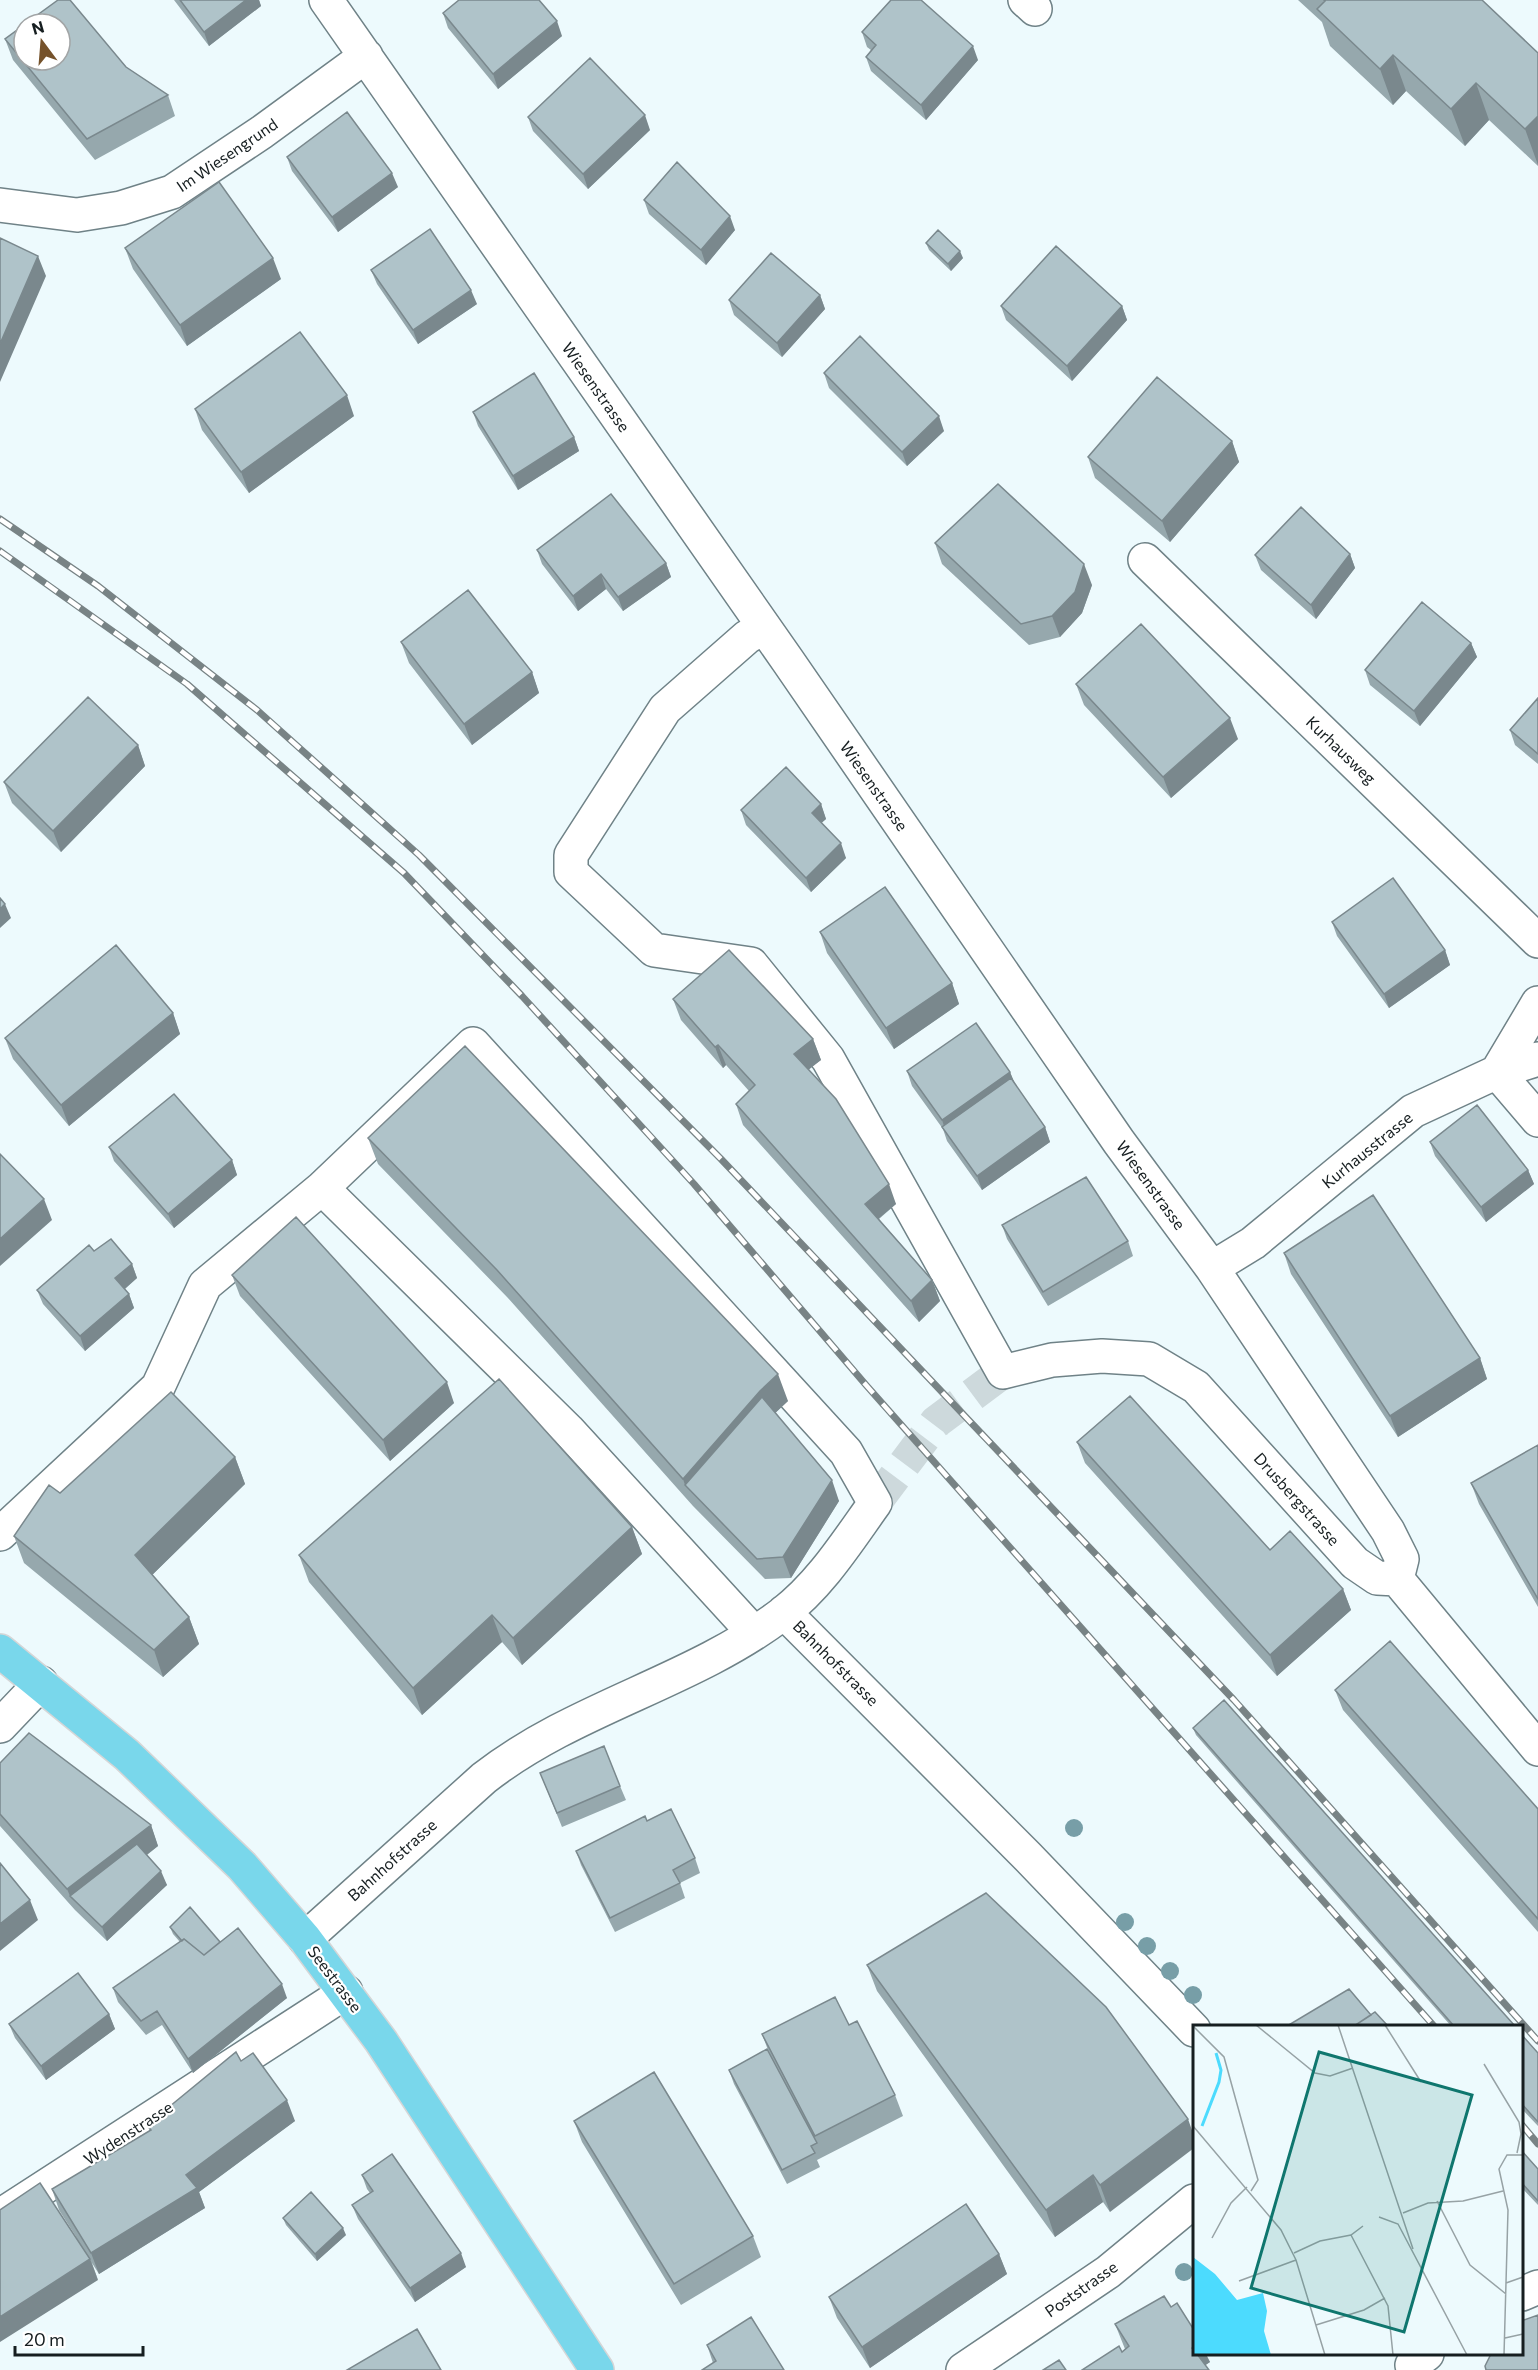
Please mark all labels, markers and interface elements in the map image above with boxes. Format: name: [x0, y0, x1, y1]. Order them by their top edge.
north arrow: [12, 12, 72, 72]
text: N: [29, 16, 46, 38]
street label: Im Wiesengrund: [173, 114, 281, 195]
street label: Wiesenstrasse: [558, 338, 634, 435]
street label: Kurhausweg: [1303, 712, 1380, 788]
street label: Wiesenstrasse: [836, 737, 912, 834]
street label: Kurhausstrasse: [1318, 1107, 1416, 1192]
street label: Wiesenstrasse: [1113, 1137, 1190, 1233]
street label: Drusbergstrasse: [1251, 1448, 1344, 1549]
street label: Bahnhofstrasse: [790, 1616, 883, 1709]
street label: Bahnhofstrasse: [343, 1815, 440, 1905]
street label: Seestrasse: [304, 1942, 366, 2015]
inset map: [1193, 2025, 1523, 2355]
street label: Wydenstrasse: [80, 2097, 176, 2168]
street label: Poststrasse: [1041, 2257, 1121, 2321]
scale bar: [15, 2319, 142, 2357]
text: 20 m: [24, 2328, 65, 2350]

